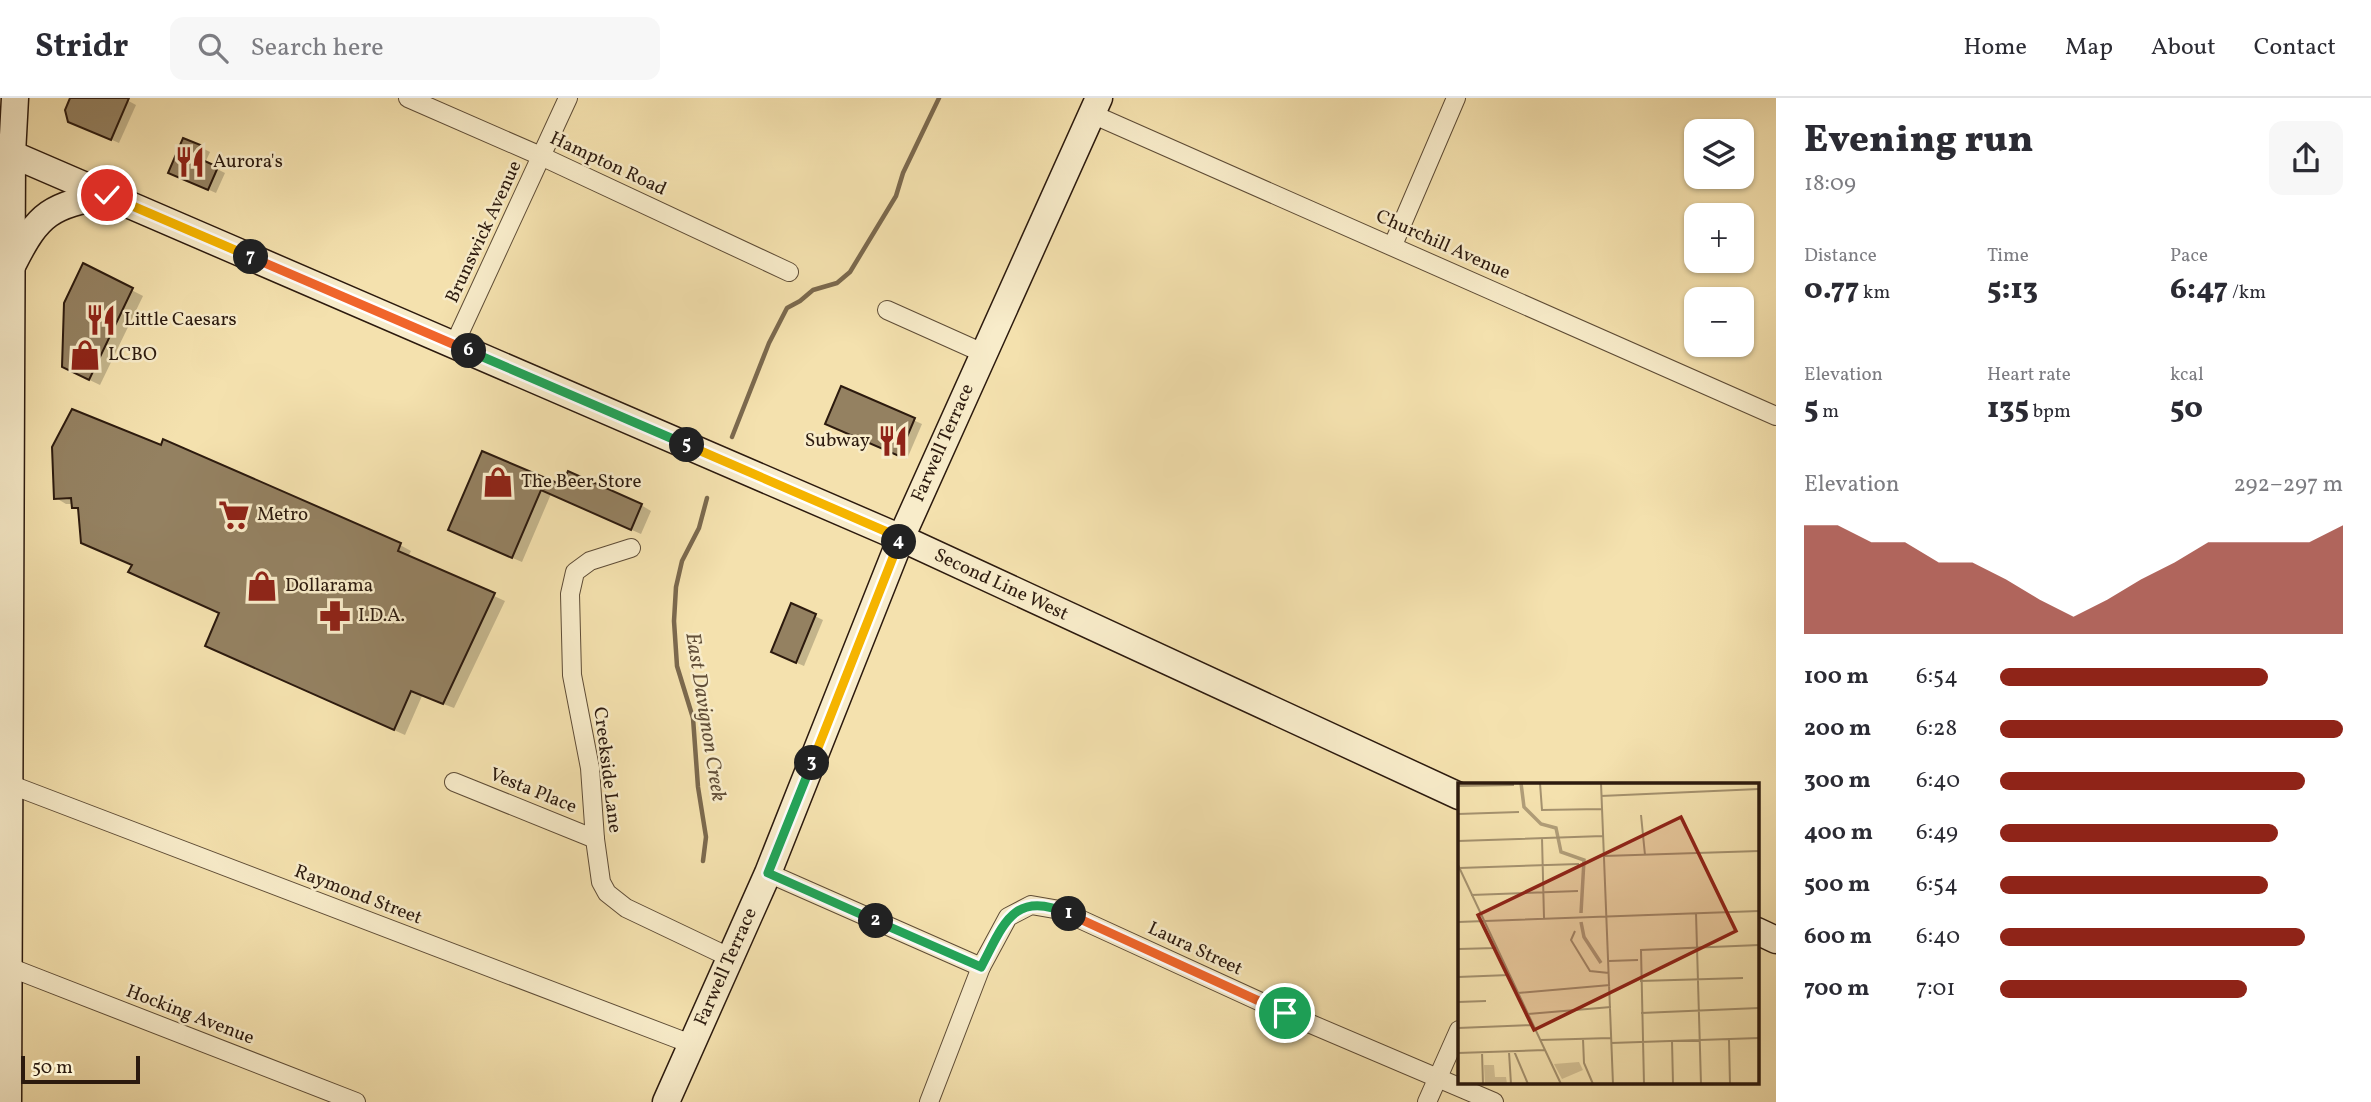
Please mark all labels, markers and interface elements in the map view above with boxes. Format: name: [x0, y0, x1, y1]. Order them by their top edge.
search box: [170, 17, 660, 80]
text: Stridr: [35, 25, 128, 71]
icon: search: [194, 29, 232, 67]
text: Search here: [250, 30, 384, 66]
text: Home: [1963, 31, 2027, 65]
text: Map: [2065, 31, 2113, 65]
text: About: [2151, 31, 2216, 65]
text: Contact: [2254, 31, 2336, 65]
text: Evening run: [1804, 115, 2034, 168]
map controls: [1684, 119, 1754, 357]
button: layers: [1684, 119, 1754, 189]
button: share: [2269, 121, 2343, 195]
street label: Hampton Road: [545, 126, 671, 202]
restaurant icon: Aurora's: [173, 145, 207, 179]
place label: Aurora's: [213, 149, 283, 175]
street label: Brunswick Avenue: [440, 157, 528, 307]
pin: [77, 165, 137, 225]
text: 18:09: [1804, 168, 1856, 200]
icon: check: [88, 176, 126, 214]
button: +: [1684, 203, 1754, 273]
street label: Churchill Avenue: [1372, 204, 1514, 286]
pin: 7: [233, 240, 268, 274]
text: 7: [246, 243, 255, 269]
text: Distance: [1804, 243, 1877, 269]
text: Time: [1987, 243, 2029, 269]
text: Pace: [2170, 243, 2208, 269]
text: 0.77: [1804, 269, 1859, 311]
text: 5:13: [1987, 269, 2038, 311]
text: 6:47: [2170, 269, 2228, 311]
text: km: [1859, 280, 1890, 306]
text: /km: [2228, 280, 2266, 306]
button: −: [1684, 287, 1754, 357]
restaurant icon: Little Caesars: [84, 303, 118, 337]
place label: Little Caesars: [124, 307, 237, 333]
pin: 6: [452, 334, 486, 368]
text: 6: [463, 337, 474, 363]
shop icon: LCBO: [68, 338, 102, 372]
place label: LCBO: [108, 342, 157, 368]
text: Elevation: [1804, 362, 1883, 388]
text: Heart rate: [1987, 362, 2071, 388]
text: kcal: [2170, 362, 2204, 388]
street label: Farwell Terrace: [905, 380, 981, 506]
text: 5: [1804, 388, 1818, 430]
text: 135: [1987, 388, 2029, 430]
text: 50: [2170, 388, 2203, 430]
text: m: [1818, 399, 1839, 425]
text: bpm: [2029, 399, 2071, 425]
restaurant icon: Subway: [876, 424, 910, 458]
pin: 5: [670, 428, 704, 462]
place label: Subway: [805, 428, 870, 454]
text: 5: [682, 431, 691, 457]
shop icon: The Beer Store: [481, 465, 515, 499]
place label: The Beer Store: [521, 469, 642, 495]
text: Elevation: [1804, 469, 1900, 501]
text: 292–297 m: [2233, 469, 2343, 501]
supermarket icon: Metro: [217, 498, 251, 532]
place label: Metro: [257, 502, 308, 528]
pin: 4: [881, 524, 916, 560]
text: 4: [893, 528, 904, 554]
street label: Second Line West: [930, 543, 1073, 628]
shop icon: Dollarama: [245, 569, 279, 603]
place label: Dollarama: [285, 573, 373, 599]
pharmacy icon: I.D.A.: [318, 599, 352, 633]
place label: I.D.A.: [358, 603, 405, 629]
water label: East Davignon Creek: [677, 630, 733, 804]
text: 100 m: [1804, 661, 1869, 693]
text: 6:54: [1916, 661, 1958, 693]
street label: Creekside Lane: [586, 706, 628, 834]
text: 200 m: [1804, 713, 1871, 745]
text: 6:28: [1916, 713, 1957, 745]
pin: 3: [794, 746, 830, 780]
text: 3: [807, 749, 816, 775]
street label: Vesta Place: [485, 762, 581, 820]
text: 300 m: [1804, 765, 1871, 797]
text: 6:40: [1916, 765, 1960, 797]
inset map: [1458, 783, 1758, 1084]
text: 400 m: [1804, 817, 1873, 849]
text: 6:49: [1916, 817, 1958, 849]
street label: Raymond Street: [290, 859, 426, 931]
text: 500 m: [1804, 869, 1870, 901]
text: 6:54: [1916, 869, 1958, 901]
pin: 1: [1052, 896, 1086, 932]
text: 1: [1065, 900, 1072, 926]
street label: Farwell Terrace: [688, 904, 764, 1030]
pin: 2: [858, 904, 894, 938]
text: 2: [871, 907, 880, 933]
street label: Laura Street: [1143, 916, 1247, 982]
text: 600 m: [1804, 921, 1872, 953]
text: 6:40: [1916, 921, 1960, 953]
text: 700 m: [1804, 973, 1870, 1005]
text: 7:01: [1916, 973, 1955, 1005]
street label: Hocking Avenue: [122, 979, 258, 1051]
pin: [1255, 983, 1315, 1043]
icon: arrive: [1266, 994, 1304, 1032]
scale bar: [21, 1053, 140, 1085]
text: 50 m: [32, 1055, 73, 1081]

